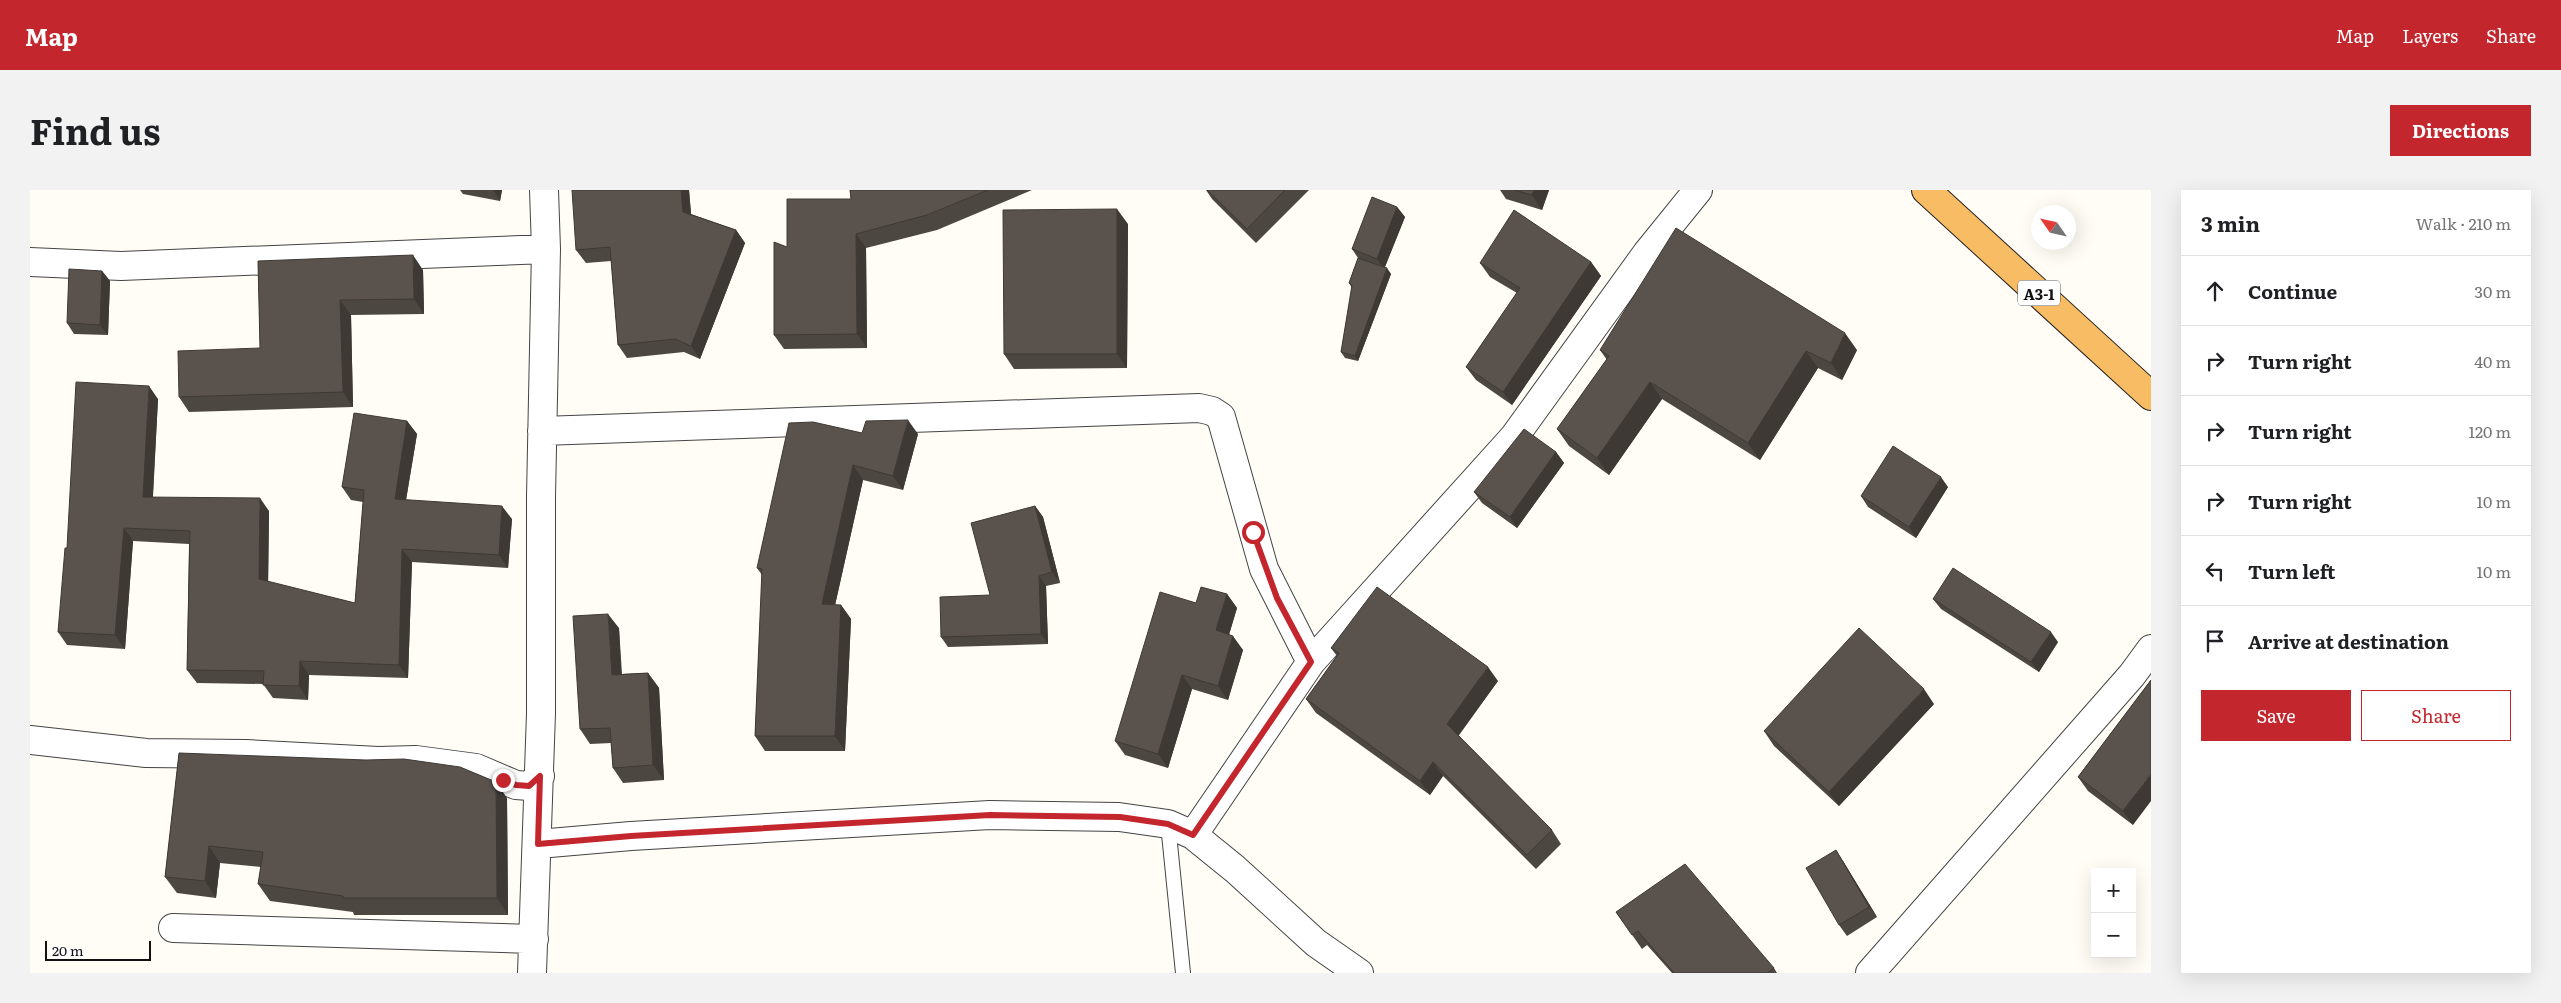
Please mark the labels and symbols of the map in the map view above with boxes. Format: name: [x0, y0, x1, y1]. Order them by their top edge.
north arrow: [2031, 205, 2076, 250]
road number: A3-1: [2018, 280, 2060, 306]
route start: [1242, 521, 1265, 544]
route end: [492, 769, 515, 792]
scale bar: [45, 938, 151, 961]

